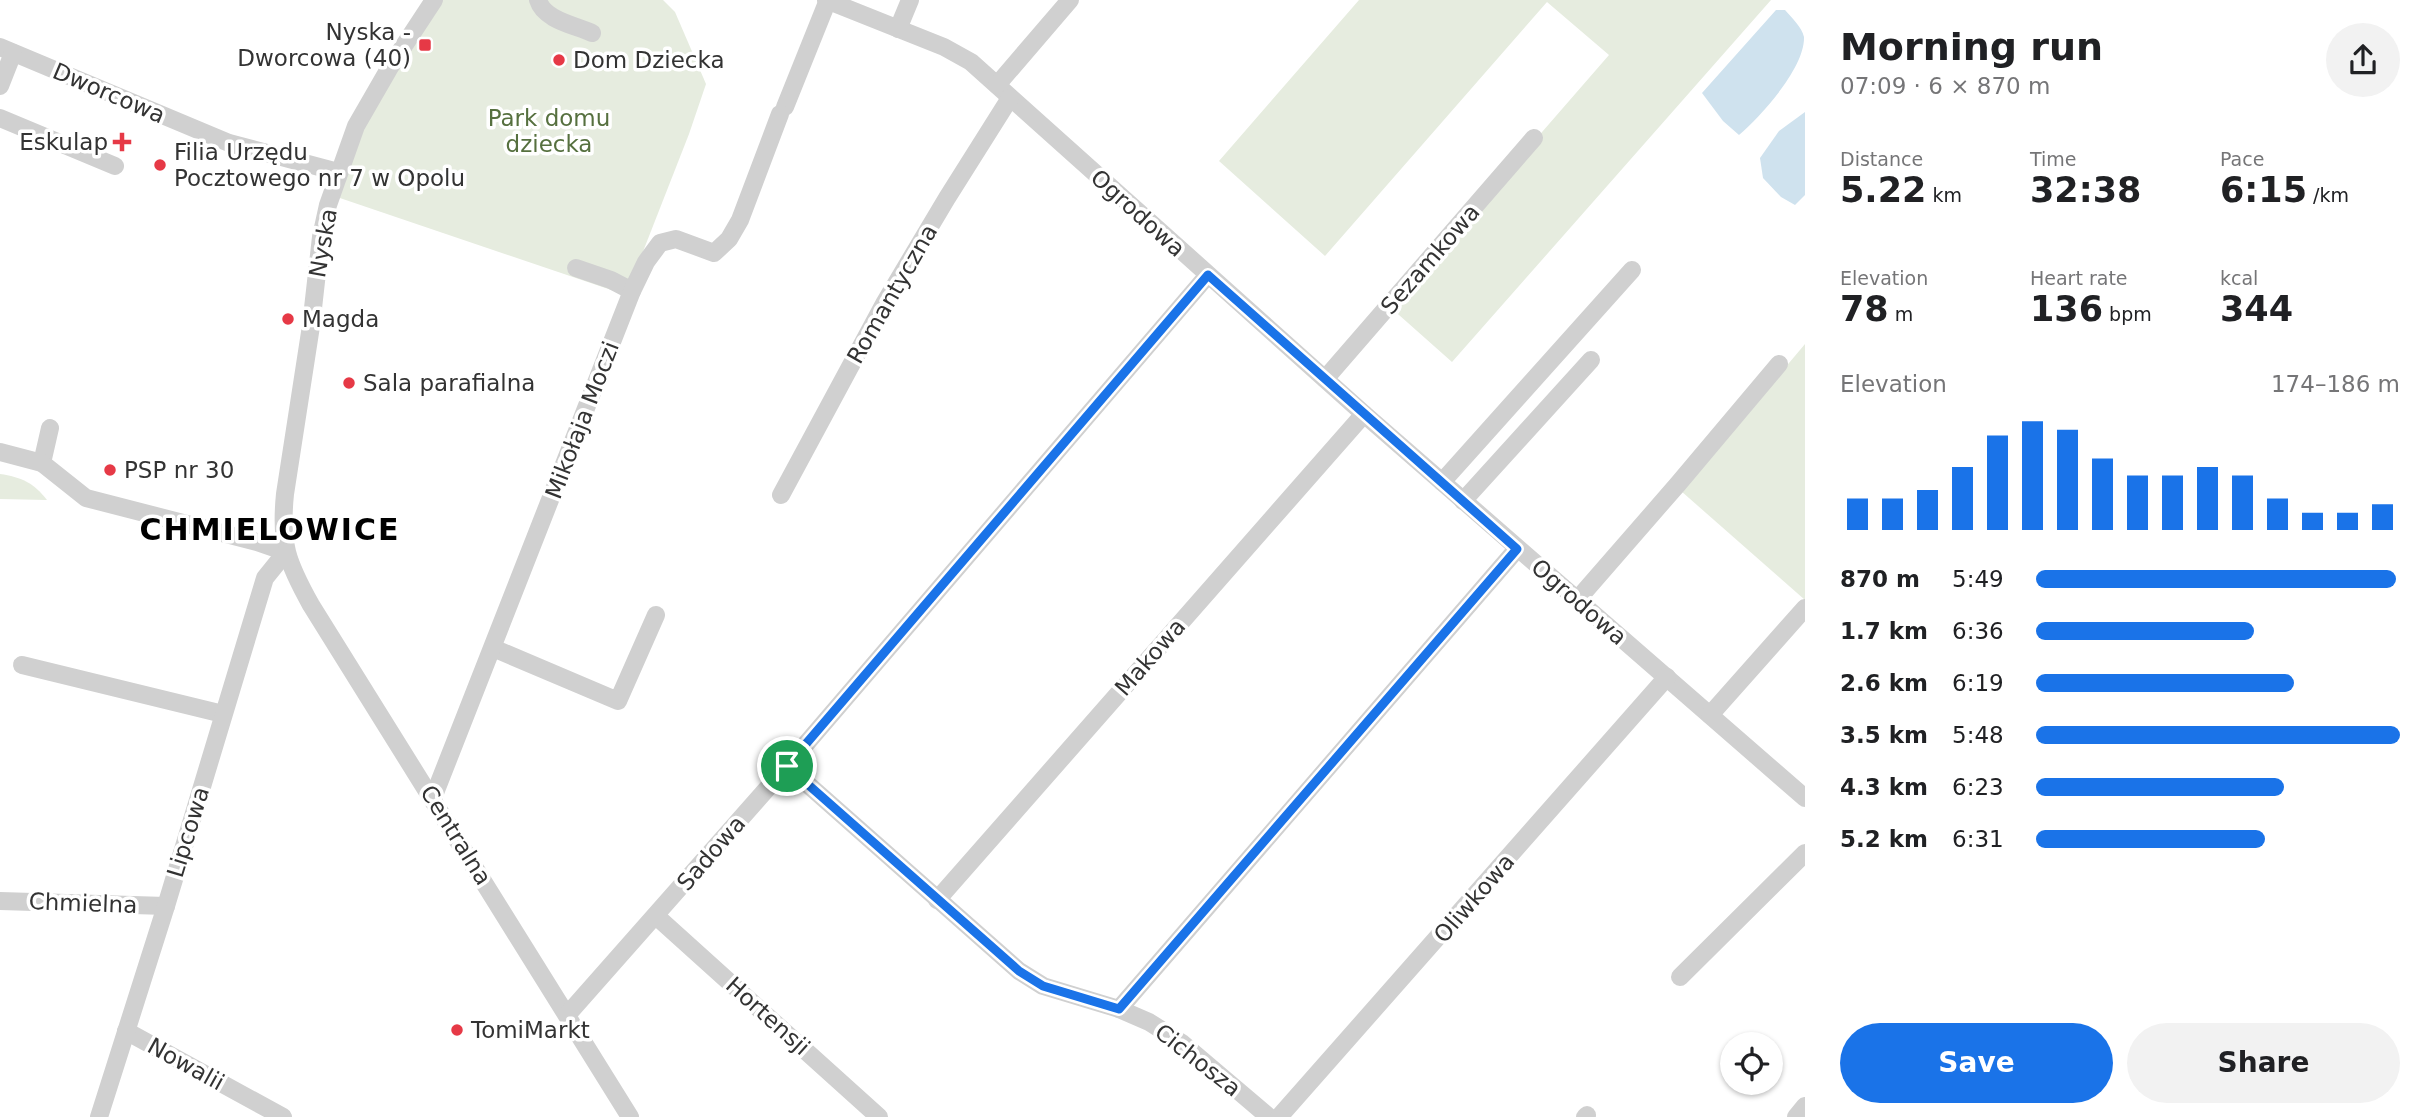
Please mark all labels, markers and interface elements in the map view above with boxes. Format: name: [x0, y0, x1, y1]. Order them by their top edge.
place label: Nyska - Dworcowa (40): [237, 19, 411, 71]
button: share: [2326, 23, 2400, 97]
text: Morning run: [1840, 25, 2103, 69]
marker: Nyska - Dworcowa (40): [417, 37, 433, 53]
place label: Dom Dziecka: [573, 47, 724, 73]
marker: Dom Dziecka: [551, 52, 567, 68]
street label: Dworcowa: [49, 58, 169, 128]
text: 07:09 · 6 × 870 m: [1840, 73, 2050, 99]
park label: Park domu dziecka: [488, 105, 610, 157]
place label: Eskulap: [19, 129, 108, 155]
marker: Eskulap: [114, 134, 130, 150]
place label: Filia Urzędu Pocztowego nr 7 w Opolu: [174, 139, 465, 191]
text: Distance: [1840, 148, 1923, 170]
text: Time: [2030, 148, 2077, 170]
text: Pace: [2220, 148, 2264, 170]
marker: Filia Urzędu Pocztowego nr 7 w Opolu: [152, 157, 168, 173]
street label: Ogrodowa: [1086, 164, 1190, 262]
text: 5.22: [1840, 170, 1926, 210]
text: 32:38: [2030, 170, 2141, 210]
text: 6:15: [2220, 170, 2307, 210]
text: km: [1926, 184, 1962, 206]
text: /km: [2307, 184, 2349, 206]
street label: Sezamkowa: [1375, 199, 1485, 319]
street label: Nyska: [304, 206, 342, 280]
street label: Romantyczna: [842, 220, 942, 368]
text: Elevation: [1840, 267, 1928, 289]
text: Heart rate: [2030, 267, 2128, 289]
text: kcal: [2220, 267, 2258, 289]
text: 78: [1840, 289, 1889, 329]
text: 136: [2030, 289, 2103, 329]
text: 344: [2220, 289, 2293, 329]
text: m: [1889, 303, 1913, 325]
text: bpm: [2103, 303, 2152, 325]
place label: Magda: [302, 306, 379, 332]
marker: Magda: [280, 311, 296, 327]
street label: Mikołaja Moczi: [540, 338, 624, 502]
place label: Sala parafialna: [363, 370, 535, 396]
text: Elevation: [1840, 371, 1947, 397]
text: 174–186 m: [2271, 371, 2400, 397]
marker: Sala parafialna: [341, 375, 357, 391]
place label: PSP nr 30: [124, 457, 234, 483]
marker: PSP nr 30: [102, 462, 118, 478]
district label: CHMIELOWICE: [140, 512, 400, 547]
street label: Ogrodowa: [1526, 554, 1632, 650]
text: 870 m: [1840, 566, 1920, 592]
text: 5:49: [1952, 566, 2004, 592]
street label: Makowa: [1110, 613, 1190, 701]
text: 1.7 km: [1840, 618, 1928, 644]
text: 6:36: [1952, 618, 2004, 644]
text: 2.6 km: [1840, 670, 1928, 696]
text: 6:19: [1952, 670, 2004, 696]
text: 3.5 km: [1840, 722, 1928, 748]
text: 5:48: [1952, 722, 2004, 748]
pin: [757, 736, 817, 796]
icon: arrive: [768, 747, 806, 785]
text: 4.3 km: [1840, 774, 1928, 800]
text: 6:23: [1952, 774, 2004, 800]
street label: Centralna: [415, 780, 497, 890]
street label: Lipcowa: [162, 784, 214, 880]
street label: Sadowa: [672, 810, 750, 896]
text: 5.2 km: [1840, 826, 1928, 852]
text: 6:31: [1952, 826, 2004, 852]
street label: Oliwkowa: [1428, 848, 1520, 948]
street label: Chmielna: [28, 888, 138, 918]
street label: Hortensji: [721, 972, 815, 1060]
place label: TomiMarkt: [470, 1017, 590, 1043]
street label: Cichosza: [1150, 1018, 1246, 1102]
marker: TomiMarkt: [449, 1022, 465, 1038]
button: Save: [1840, 1023, 2113, 1103]
button: Share: [2127, 1023, 2400, 1103]
street label: Nowalii: [143, 1032, 229, 1096]
map controls: [1720, 1032, 1783, 1095]
button: locate: [1720, 1032, 1783, 1095]

